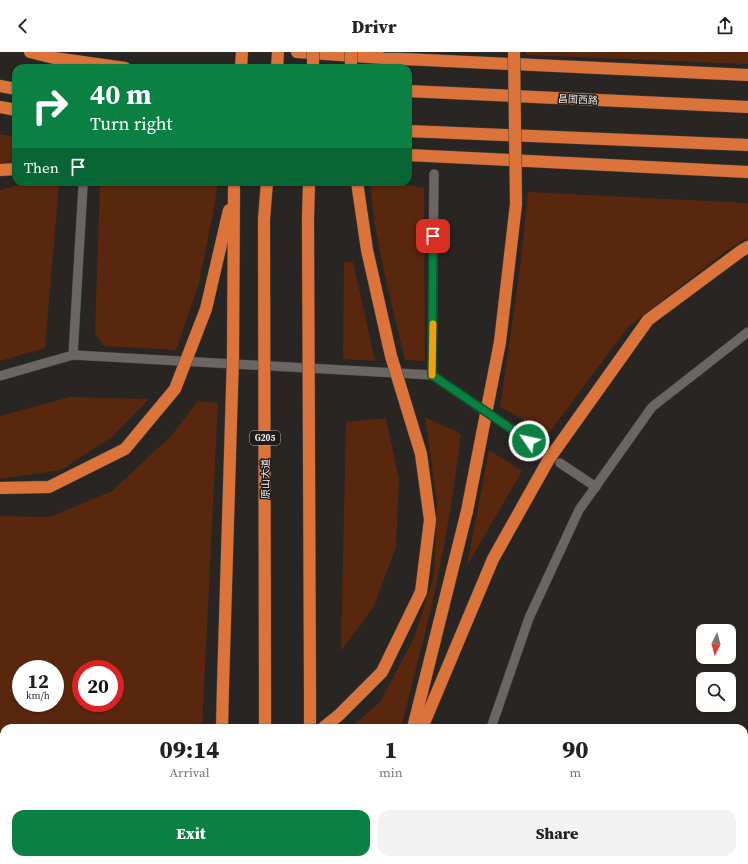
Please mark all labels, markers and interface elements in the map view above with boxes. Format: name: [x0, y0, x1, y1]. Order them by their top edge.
text: Drivr: [352, 14, 396, 39]
icon: back: [12, 15, 34, 37]
icon: share: [714, 15, 736, 37]
text: 40 m: [90, 75, 152, 113]
icon: right: [24, 80, 76, 132]
street label: 昌国西路: [558, 92, 598, 107]
text: Turn right: [90, 111, 172, 136]
icon: arrive: [67, 156, 89, 178]
text: Then: [24, 157, 59, 178]
pin: [416, 219, 450, 253]
icon: arrive: [422, 225, 444, 247]
position arrow: [508, 420, 550, 462]
road number: G205: [250, 431, 280, 445]
street label: 原山大道: [259, 459, 272, 499]
north arrow: [696, 624, 736, 664]
map controls: [696, 624, 736, 712]
speed limit sign: 20: [72, 660, 124, 712]
text: 12: [27, 667, 49, 695]
button: search: [696, 672, 736, 712]
text: km/h: [26, 689, 50, 702]
text: 09:14: [159, 733, 220, 766]
text: 1: [384, 733, 397, 766]
text: 90: [562, 733, 588, 766]
text: Arrival: [169, 764, 210, 781]
text: min: [379, 764, 403, 781]
text: m: [569, 764, 581, 781]
button: Exit: [12, 810, 370, 856]
button: Share: [378, 810, 736, 856]

